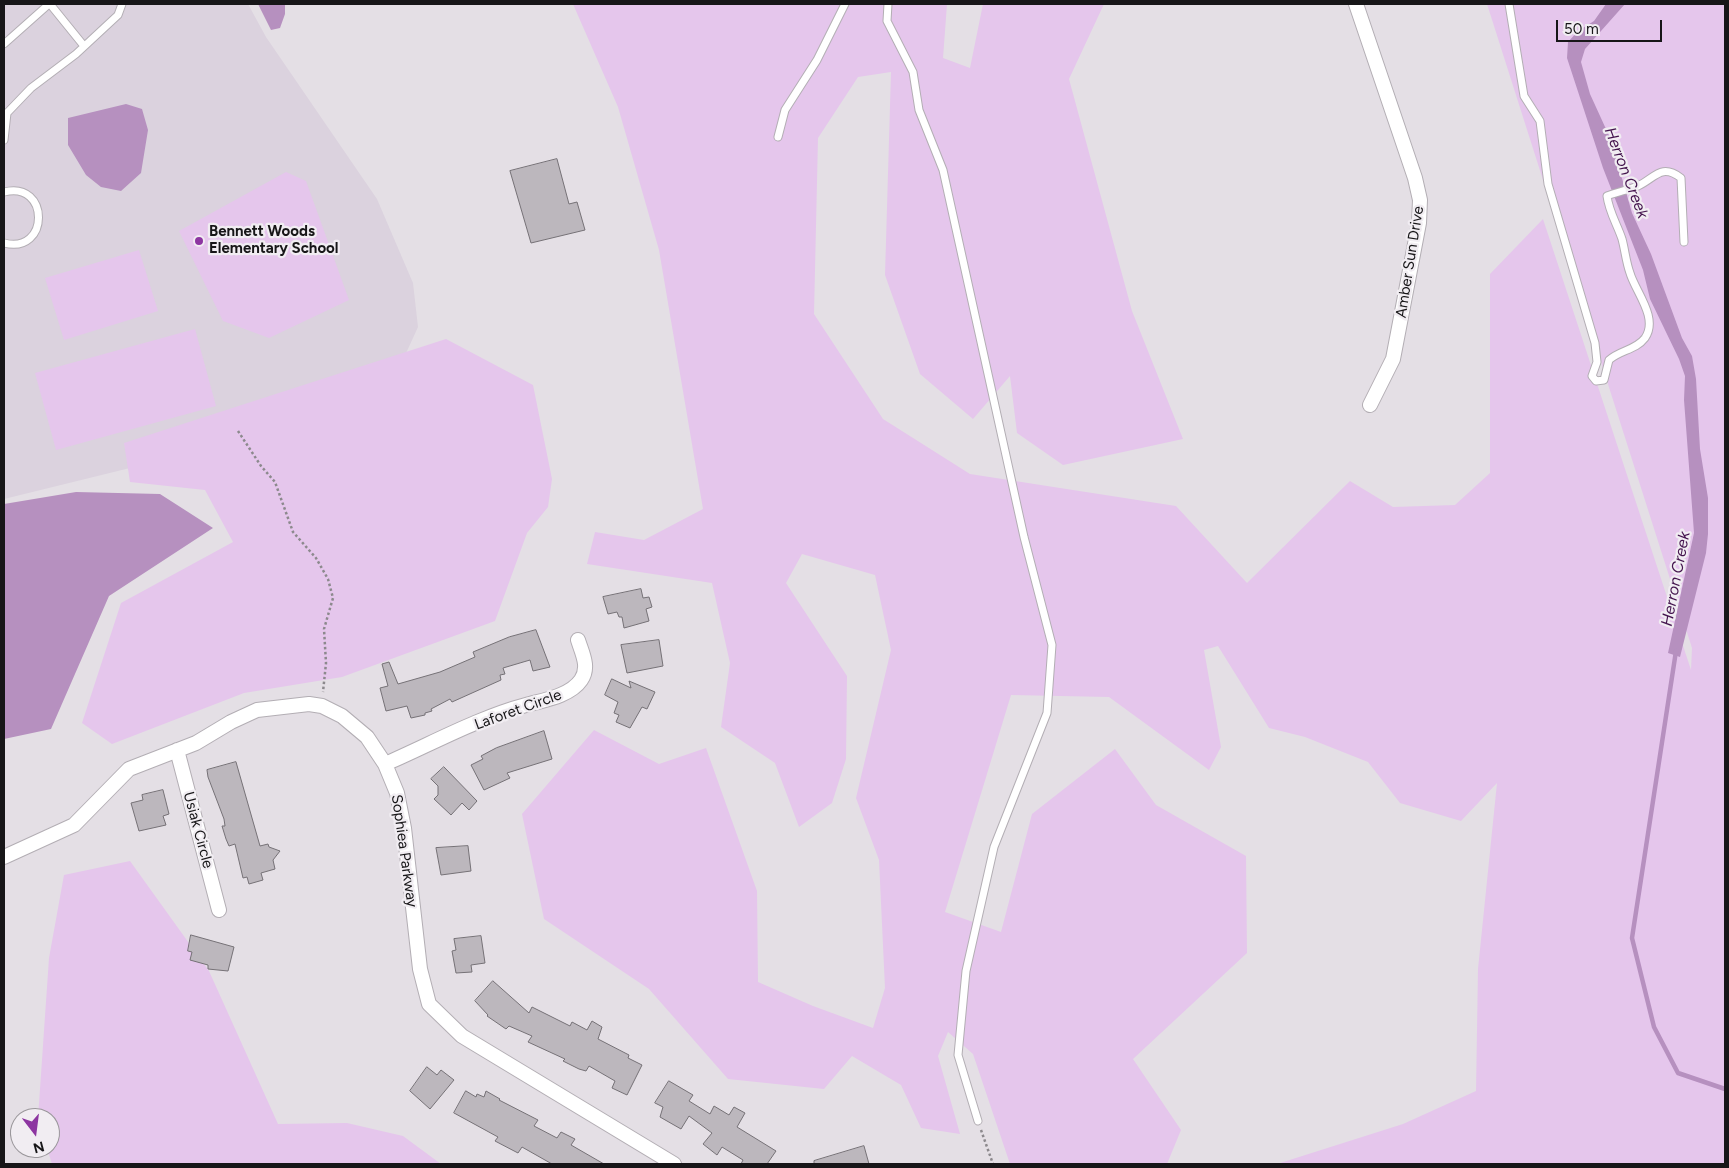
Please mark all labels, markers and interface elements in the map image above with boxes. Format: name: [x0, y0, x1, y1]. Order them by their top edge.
scale bar: [1559, 10, 1665, 42]
text: 50 m: [1564, 20, 1599, 38]
water label: Herron Creek: [1600, 125, 1652, 221]
street label: Amber Sun Drive: [1392, 205, 1428, 319]
place label: Bennett Woods Elementary School: [209, 223, 338, 258]
marker: Bennett Woods Elementary School: [193, 235, 205, 247]
water label: Herron Creek: [1657, 530, 1695, 628]
street label: Laforet Circle: [472, 686, 564, 734]
street label: Usiak Circle: [179, 790, 217, 870]
street label: Sophiea Parkway: [387, 793, 421, 909]
north arrow: [10, 1108, 60, 1158]
text: N: [31, 1137, 46, 1157]

